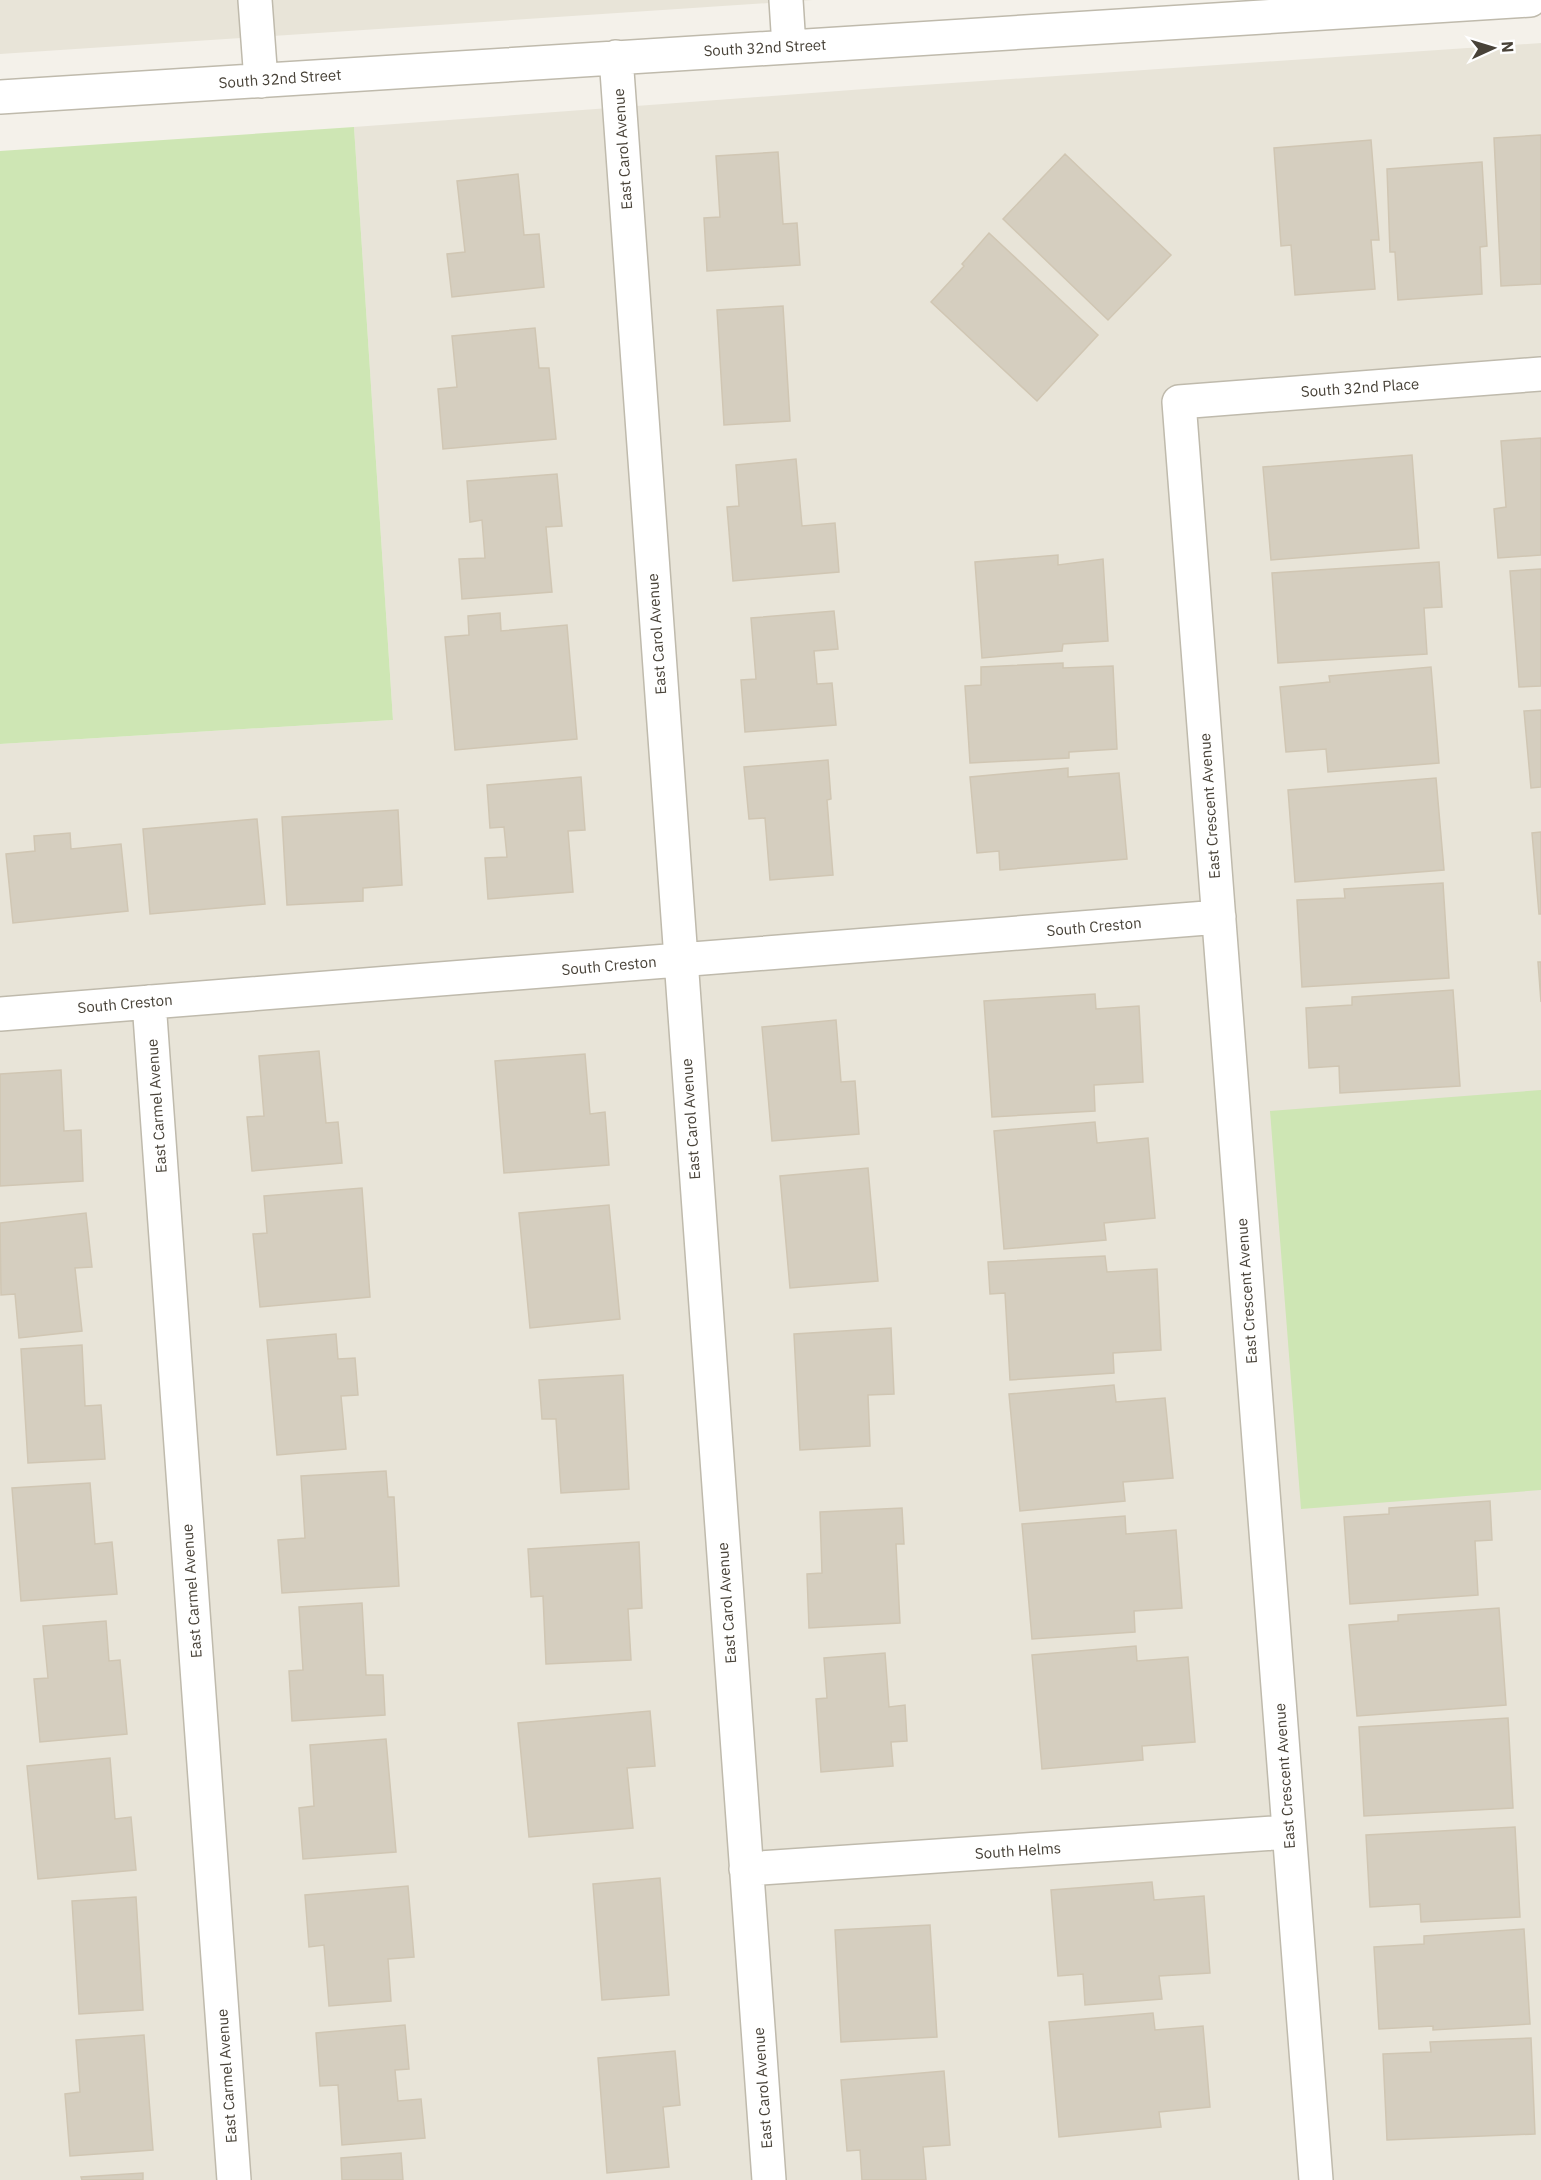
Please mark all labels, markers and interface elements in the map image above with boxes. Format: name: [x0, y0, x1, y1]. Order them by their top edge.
north arrow: [1463, 18, 1523, 78]
street label: South 32nd Street: [703, 35, 827, 60]
text: N: [1498, 40, 1518, 53]
street label: South 32nd Street: [218, 65, 342, 92]
street label: East Carol Avenue: [609, 88, 636, 210]
street label: South 32nd Place: [1300, 374, 1420, 401]
street label: East Carol Avenue: [643, 573, 670, 695]
street label: East Crescent Avenue: [1195, 732, 1224, 880]
street label: South Creston: [1046, 913, 1142, 940]
street label: South Creston: [561, 952, 657, 979]
street label: South Creston: [77, 990, 173, 1017]
street label: East Carmel Avenue: [142, 1038, 171, 1174]
street label: East Carol Avenue: [677, 1058, 704, 1180]
street label: East Crescent Avenue: [1232, 1217, 1261, 1365]
street label: East Carmel Avenue: [177, 1523, 206, 1659]
street label: East Carol Avenue: [713, 1542, 740, 1664]
street label: East Crescent Avenue: [1270, 1702, 1299, 1850]
street label: South Helms: [974, 1838, 1062, 1863]
street label: East Carmel Avenue: [212, 2008, 241, 2144]
street label: East Carol Avenue: [749, 2027, 776, 2149]

